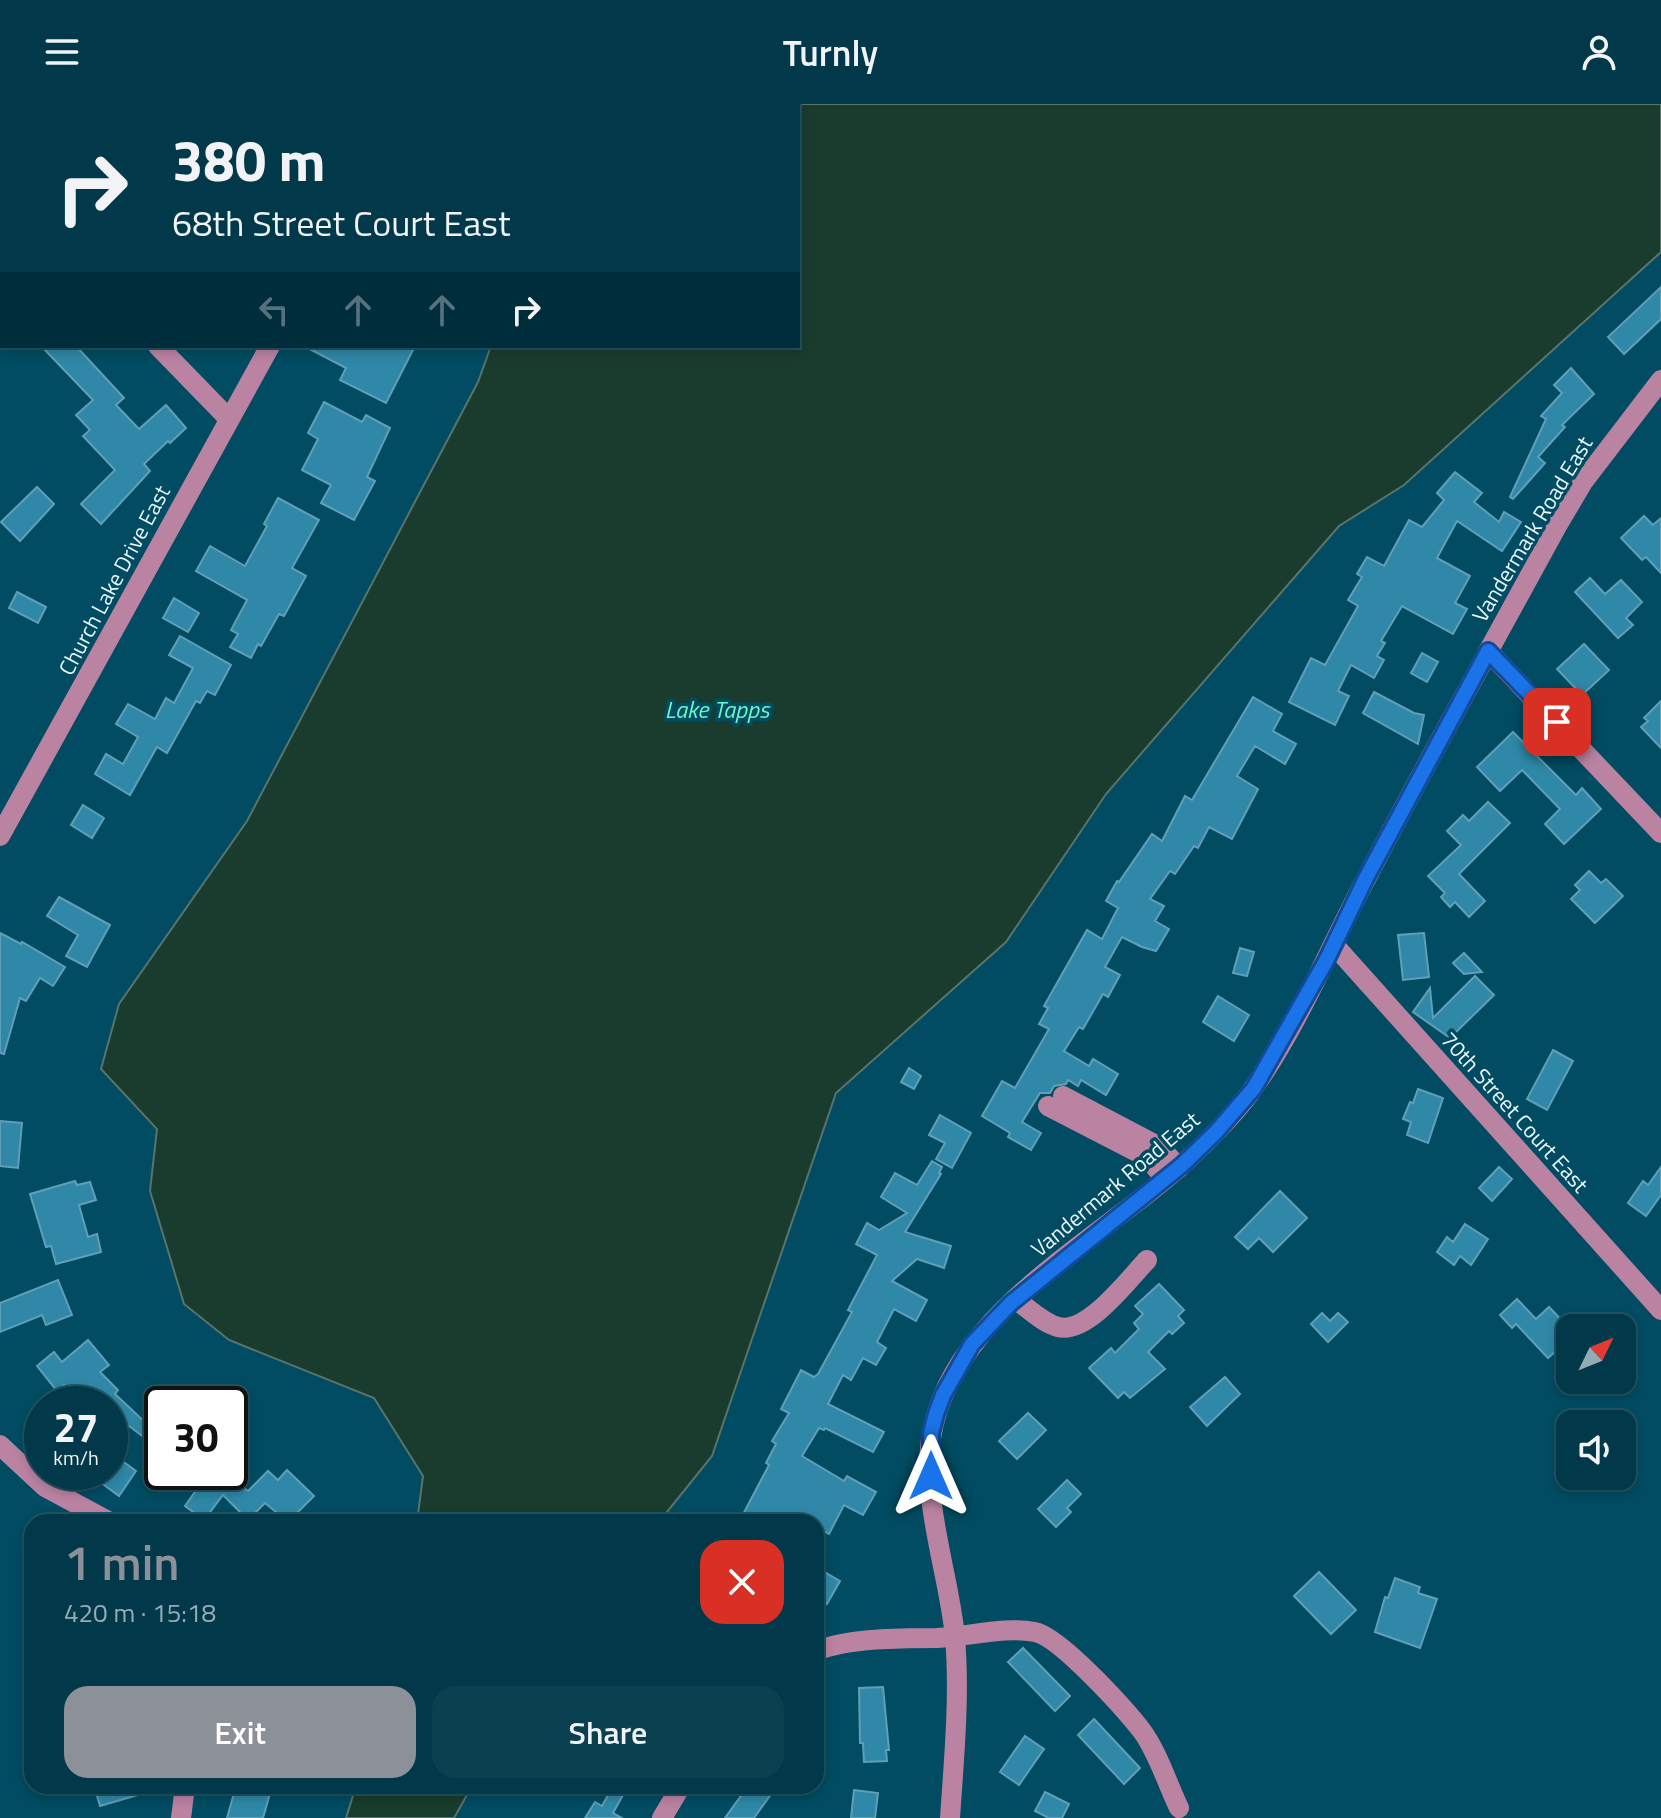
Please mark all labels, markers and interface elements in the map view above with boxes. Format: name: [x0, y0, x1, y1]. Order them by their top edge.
text: Turnly: [783, 25, 878, 80]
icon: menu: [40, 30, 84, 74]
icon: person: [1577, 30, 1621, 74]
text: 380 m: [172, 118, 325, 203]
icon: right: [40, 136, 144, 240]
text: 68th Street Court East: [172, 195, 511, 250]
icon: left: [252, 288, 296, 332]
icon: ahead: [336, 288, 380, 332]
icon: ahead: [420, 288, 464, 332]
icon: right: [504, 288, 548, 332]
street label: Vandermark Road East: [1463, 429, 1601, 628]
street label: Church Lake Drive East: [49, 479, 179, 681]
pin: [1523, 688, 1591, 756]
water label: Lake Tapps: [665, 691, 771, 727]
icon: arrive: [1535, 700, 1579, 744]
street label: 70th Street Court East: [1433, 1024, 1597, 1200]
street label: Vandermark Road East: [1023, 1103, 1207, 1265]
north arrow: [1556, 1314, 1636, 1394]
map controls: [1556, 1314, 1636, 1490]
speed limit sign: 30: [144, 1386, 248, 1490]
text: 27: [54, 1397, 98, 1458]
button: sound: [1556, 1410, 1636, 1490]
position arrow: [889, 1434, 973, 1518]
text: km/h: [53, 1442, 99, 1473]
text: 1 min: [64, 1526, 179, 1599]
button: close: [700, 1540, 784, 1624]
text: 420 m · 15:18: [64, 1593, 216, 1632]
button: Exit: [64, 1686, 416, 1778]
button: Share: [432, 1686, 784, 1778]

